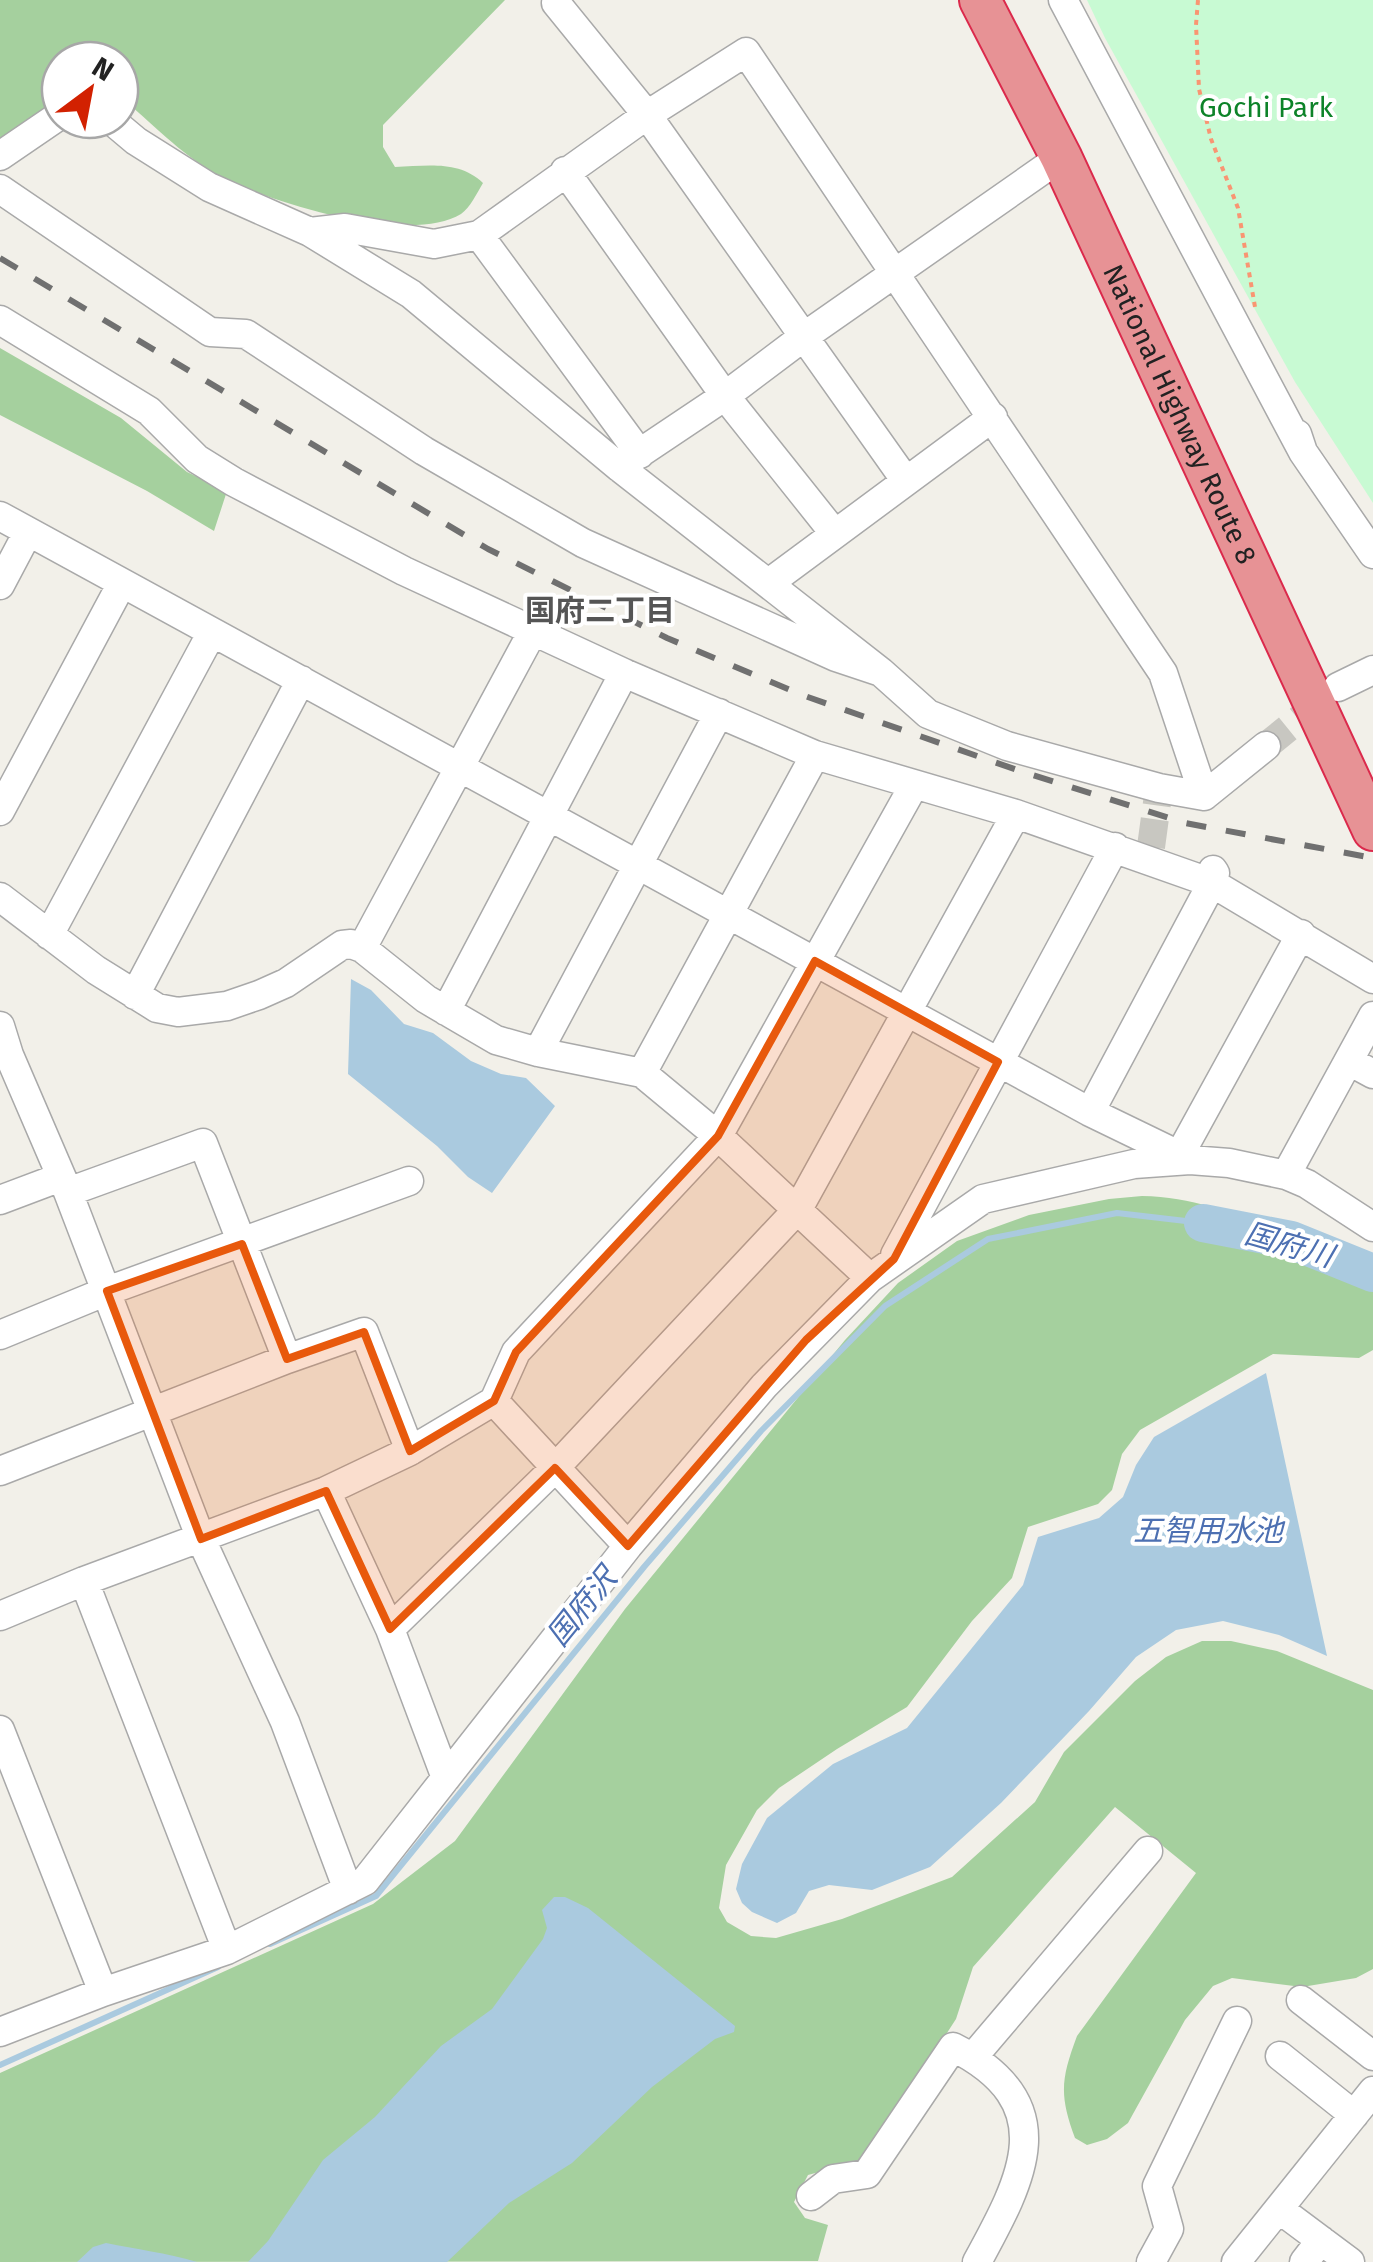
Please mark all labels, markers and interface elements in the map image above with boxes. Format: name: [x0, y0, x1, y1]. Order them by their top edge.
north arrow: [40, 40, 140, 140]
text: N: [86, 50, 120, 88]
park label: Gochi Park: [1199, 91, 1334, 124]
street label: National Highway Route 8: [1097, 259, 1264, 569]
district label: 国府二丁目: [525, 593, 675, 629]
water label: 国府川: [1241, 1215, 1340, 1276]
water label: 五智用水池: [1133, 1513, 1286, 1549]
water label: 国府沢: [540, 1558, 627, 1653]

